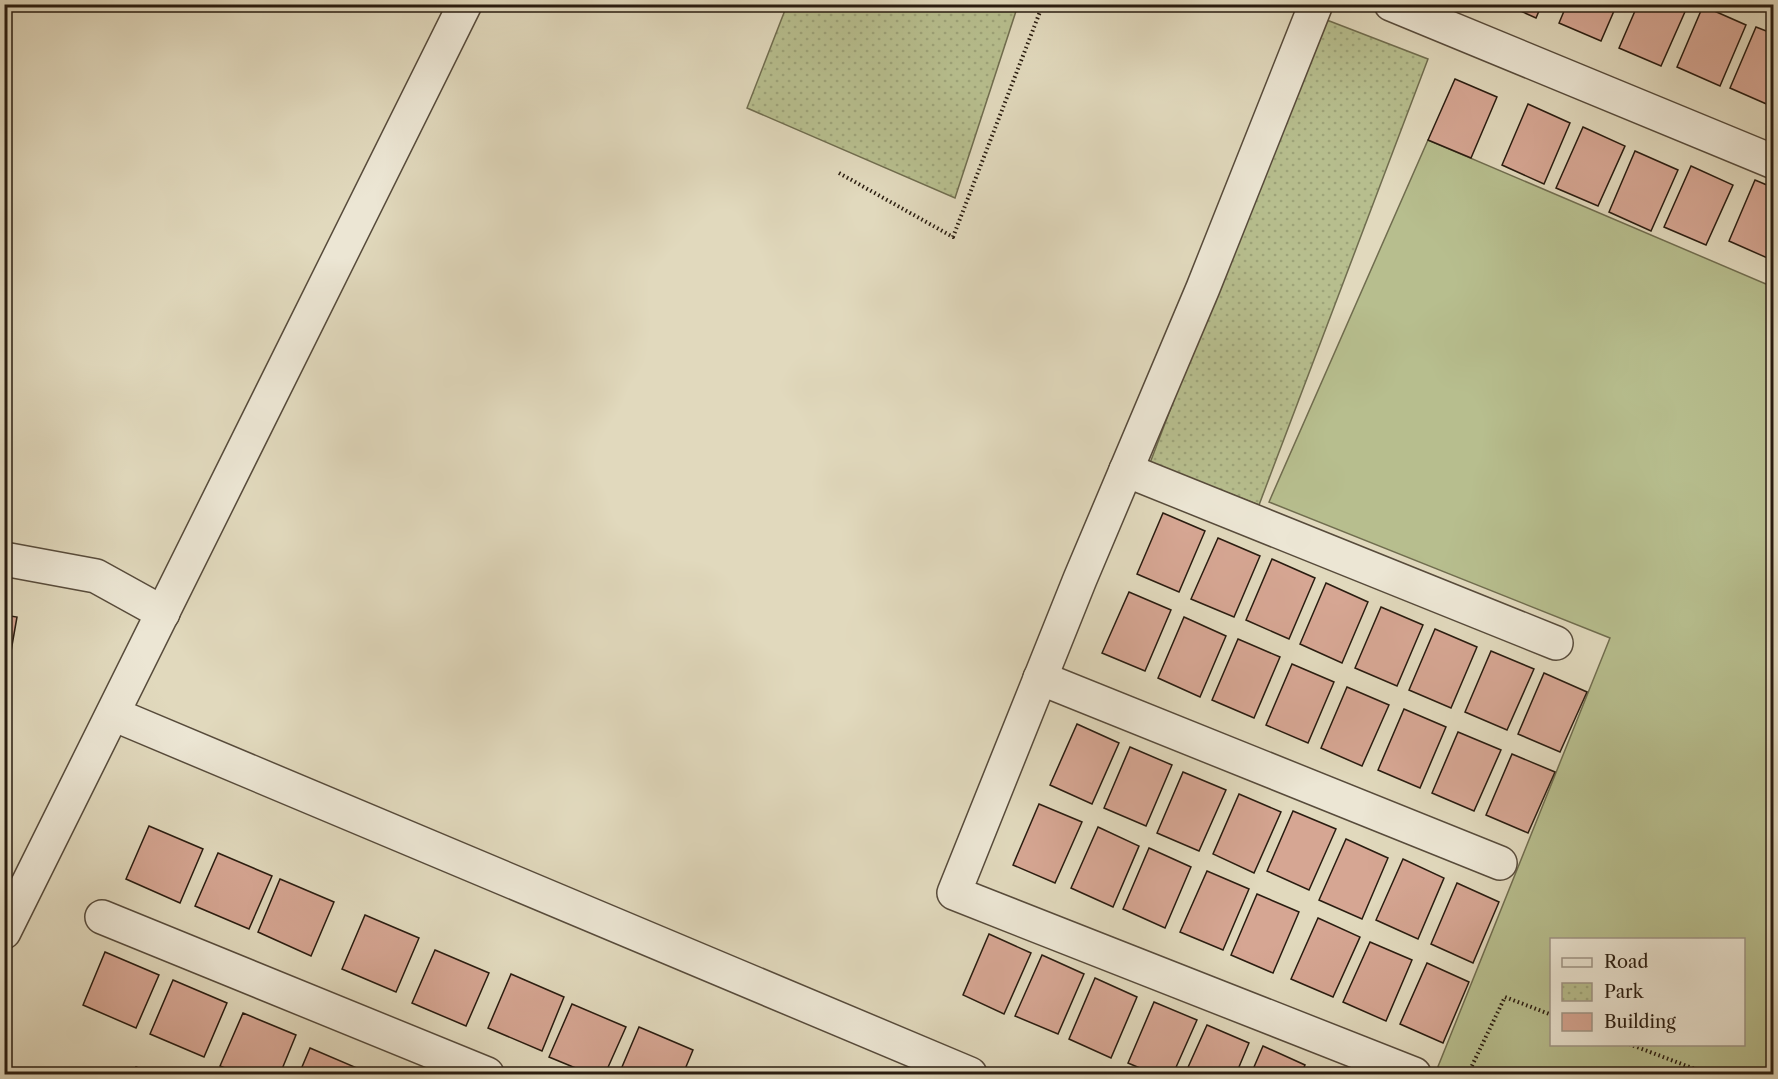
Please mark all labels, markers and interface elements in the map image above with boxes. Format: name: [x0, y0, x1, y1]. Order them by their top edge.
legend: [1550, 938, 1745, 1046]
text: Road: [1604, 951, 1649, 973]
text: Park: [1604, 981, 1645, 1003]
text: Building: [1604, 1011, 1676, 1033]

